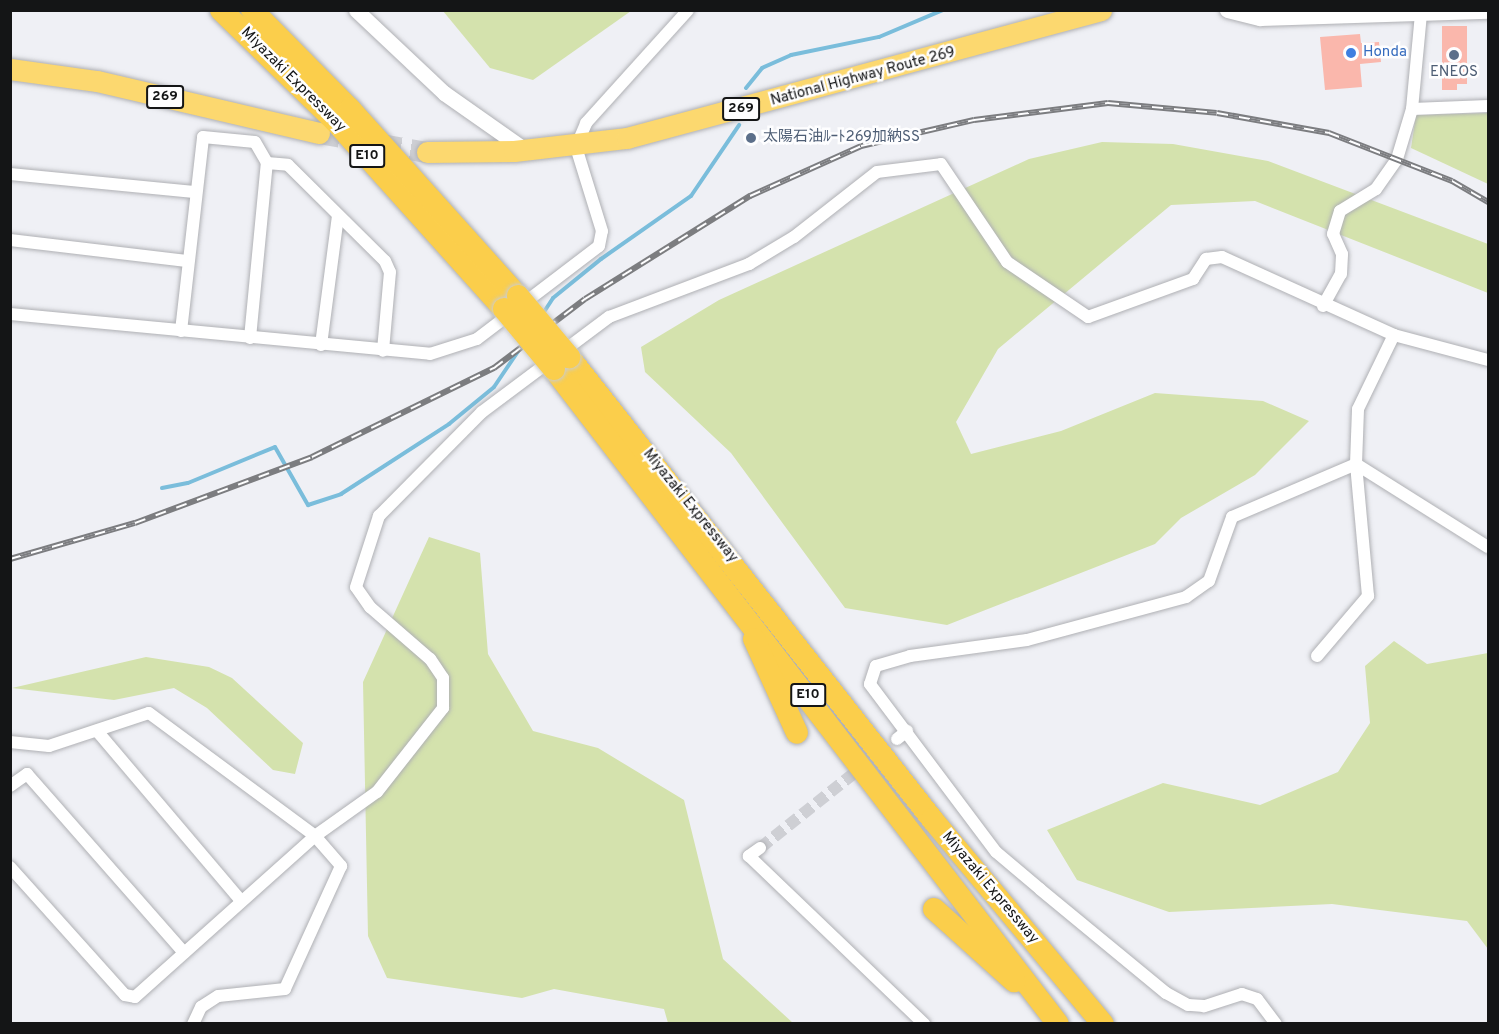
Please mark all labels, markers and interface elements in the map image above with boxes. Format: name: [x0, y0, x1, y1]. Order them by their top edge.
street label: Miyazaki Expressway: [237, 24, 349, 136]
street label: National Highway Route 269: [769, 44, 957, 110]
place label: Honda: [1363, 44, 1407, 62]
marker: Honda: [1344, 46, 1358, 60]
marker: ENEOS: [1447, 48, 1461, 62]
place label: ENEOS: [1430, 64, 1478, 82]
road number: 269: [146, 86, 184, 108]
road number: 269: [722, 98, 760, 120]
place label: 太陽石油ﾙｰﾄ269加納SS: [763, 129, 920, 147]
marker: 太陽石油ﾙｰﾄ269加納SS: [744, 131, 758, 145]
road number: E10: [349, 145, 385, 167]
street label: Miyazaki Expressway: [639, 446, 741, 566]
road number: E10: [790, 684, 826, 706]
street label: Miyazaki Expressway: [938, 828, 1042, 948]

